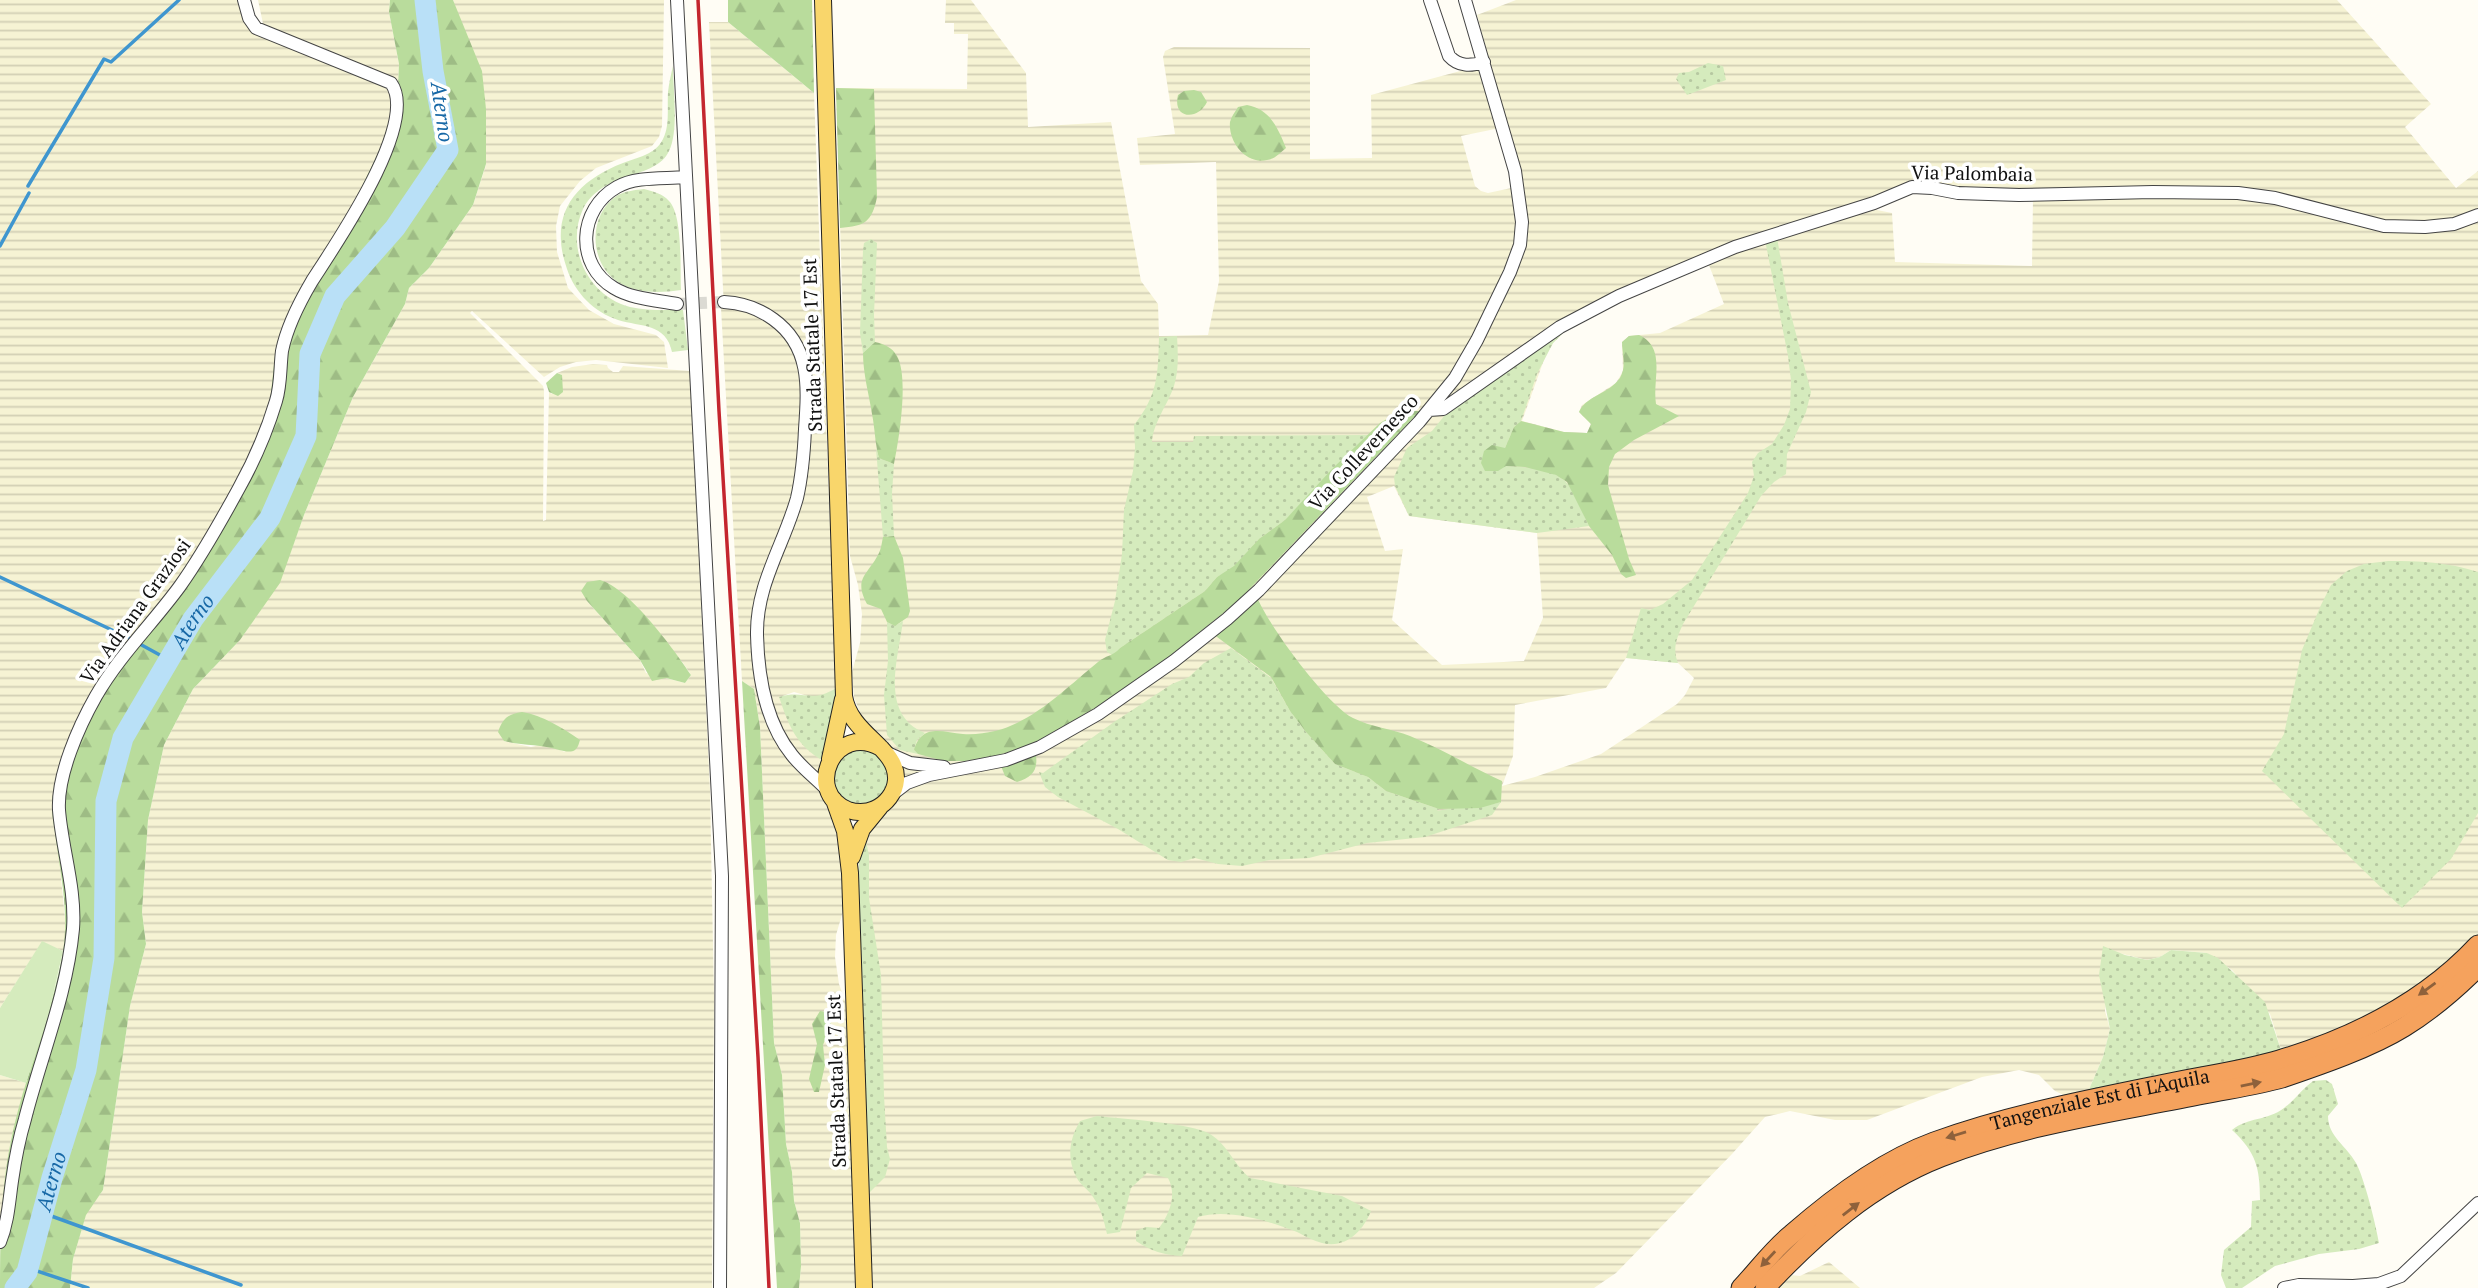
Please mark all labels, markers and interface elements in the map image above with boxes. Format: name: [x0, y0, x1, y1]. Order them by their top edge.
water label: Aterno: [425, 78, 461, 144]
street label: Via Palombaia: [1911, 159, 2033, 186]
street label: Strada Statale 17 Est: [796, 258, 827, 432]
street label: Via Collevernesco: [1302, 388, 1423, 515]
street label: Via Adriana Graziosi: [73, 533, 196, 688]
water label: Aterno: [163, 588, 220, 655]
one-way arrow: [2418, 982, 2436, 996]
street label: Strada Statale 17 Est: [820, 994, 851, 1168]
street label: Tangenziale Est di L'Aquila: [1987, 1063, 2212, 1135]
one-way arrow: [2240, 1079, 2262, 1090]
one-way arrow: [1945, 1131, 1966, 1141]
water label: Aterno: [28, 1148, 73, 1216]
one-way arrow: [1841, 1201, 1859, 1216]
one-way arrow: [1760, 1250, 1776, 1268]

